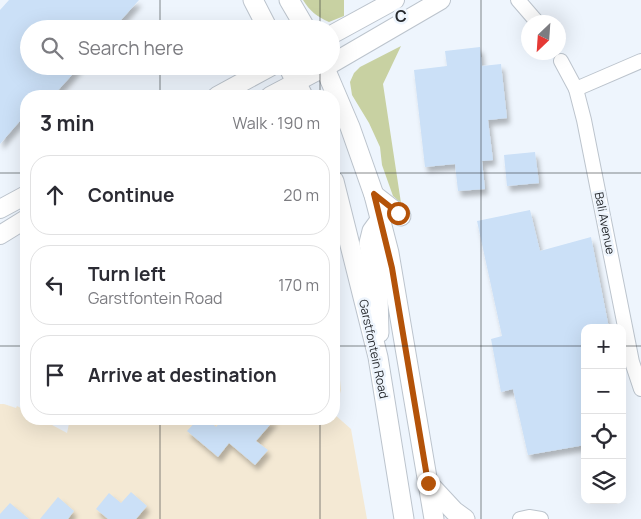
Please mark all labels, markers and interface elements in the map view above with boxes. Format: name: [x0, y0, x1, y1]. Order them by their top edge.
text: C: [395, 5, 407, 27]
north arrow: [521, 15, 566, 60]
search box: [20, 20, 340, 75]
icon: search: [38, 34, 66, 62]
text: Search here: [78, 35, 184, 61]
text: 3 min: [40, 109, 94, 137]
text: Walk · 190 m: [232, 112, 320, 134]
icon: ahead: [41, 181, 69, 209]
text: Continue: [88, 182, 174, 208]
text: 20 m: [283, 184, 319, 206]
street label: Bali Avenue: [591, 190, 619, 256]
route start: [387, 202, 410, 225]
text: Turn left: [88, 261, 166, 287]
icon: left: [41, 271, 69, 299]
text: 170 m: [278, 274, 319, 296]
text: Garstfontein Road: [88, 287, 223, 309]
street label: Garstfontein Road: [355, 298, 393, 400]
map controls: [581, 324, 626, 504]
button: +: [581, 324, 626, 369]
icon: arrive: [41, 361, 69, 389]
text: Arrive at destination: [88, 362, 277, 388]
button: −: [581, 369, 626, 414]
button: locate: [581, 414, 626, 459]
button: layers: [581, 459, 626, 504]
route end: [417, 472, 440, 495]

